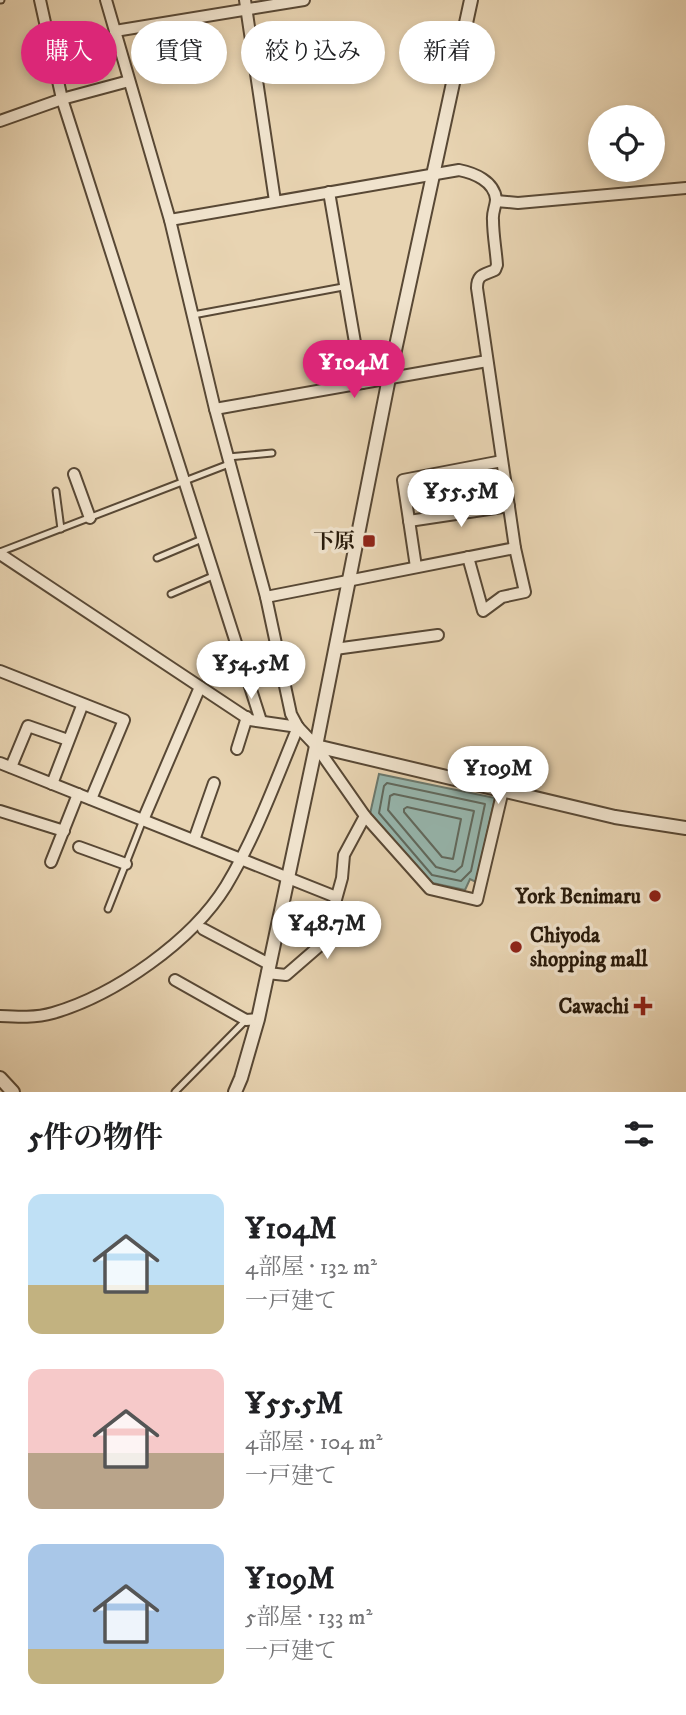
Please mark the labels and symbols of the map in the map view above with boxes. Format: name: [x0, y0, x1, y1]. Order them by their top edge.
pin: ¥104M: [305, 340, 403, 400]
pin: ¥55.5M: [404, 470, 518, 529]
place label: 下原: [313, 529, 355, 555]
marker: 下原: [361, 533, 377, 549]
pin: ¥54.5M: [194, 642, 308, 701]
pin: ¥109M: [449, 746, 547, 806]
place label: York Benimaru: [514, 884, 641, 910]
marker: York Benimaru: [647, 888, 663, 904]
pin: ¥48.7M: [270, 902, 384, 961]
place label: Chiyoda shopping mall: [530, 923, 648, 973]
marker: Chiyoda shopping mall: [508, 939, 524, 955]
place label: Cawachi: [558, 994, 630, 1020]
marker: Cawachi: [635, 998, 651, 1014]

